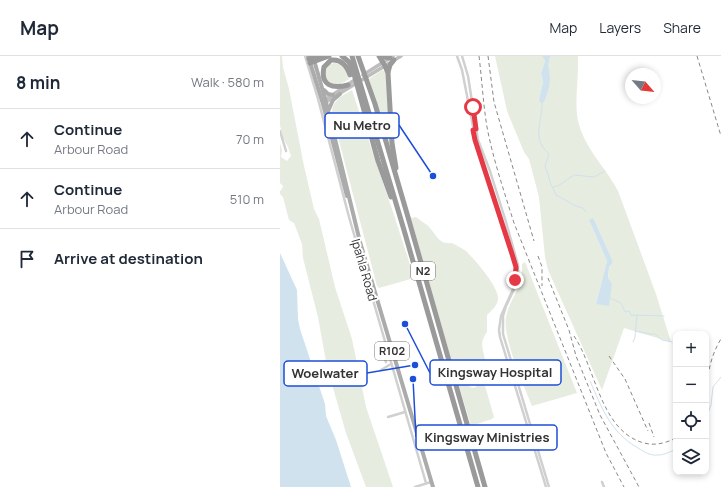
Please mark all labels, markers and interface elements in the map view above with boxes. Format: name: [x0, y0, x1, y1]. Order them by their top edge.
text: Map: [20, 15, 59, 41]
text: Map: [549, 18, 577, 37]
text: Layers: [599, 18, 641, 37]
text: Share: [663, 18, 701, 37]
north arrow: [625, 68, 661, 104]
text: 8 min: [16, 71, 61, 94]
text: Walk · 580 m: [191, 73, 264, 91]
route start: [464, 98, 482, 116]
callout: Nu Metro: [325, 113, 399, 138]
text: Nu Metro: [333, 116, 391, 134]
text: Continue: [54, 119, 122, 140]
icon: ahead: [16, 128, 38, 150]
text: 70 m: [236, 130, 264, 148]
text: Arbour Road: [54, 140, 128, 158]
text: Continue: [54, 179, 122, 200]
icon: ahead: [16, 188, 38, 210]
text: 510 m: [230, 190, 264, 208]
text: Arbour Road: [54, 200, 128, 218]
street label: Ipahla Road: [347, 237, 381, 303]
icon: arrive: [16, 248, 38, 270]
text: Arrive at destination: [54, 248, 203, 269]
road number: N2: [411, 262, 435, 280]
route end: [506, 271, 524, 289]
map controls: [673, 331, 709, 475]
button: +: [673, 331, 709, 367]
road number: R102: [375, 342, 409, 360]
callout: Kingsway Hospital: [430, 360, 561, 385]
callout: Woelwater: [284, 361, 367, 386]
text: Kingsway Hospital: [438, 363, 552, 381]
text: Woelwater: [291, 364, 359, 382]
button: −: [673, 367, 709, 403]
button: locate: [673, 403, 709, 439]
callout: Kingsway Ministries: [416, 425, 557, 450]
text: Kingsway Ministries: [425, 428, 549, 446]
button: layers: [673, 439, 709, 475]

